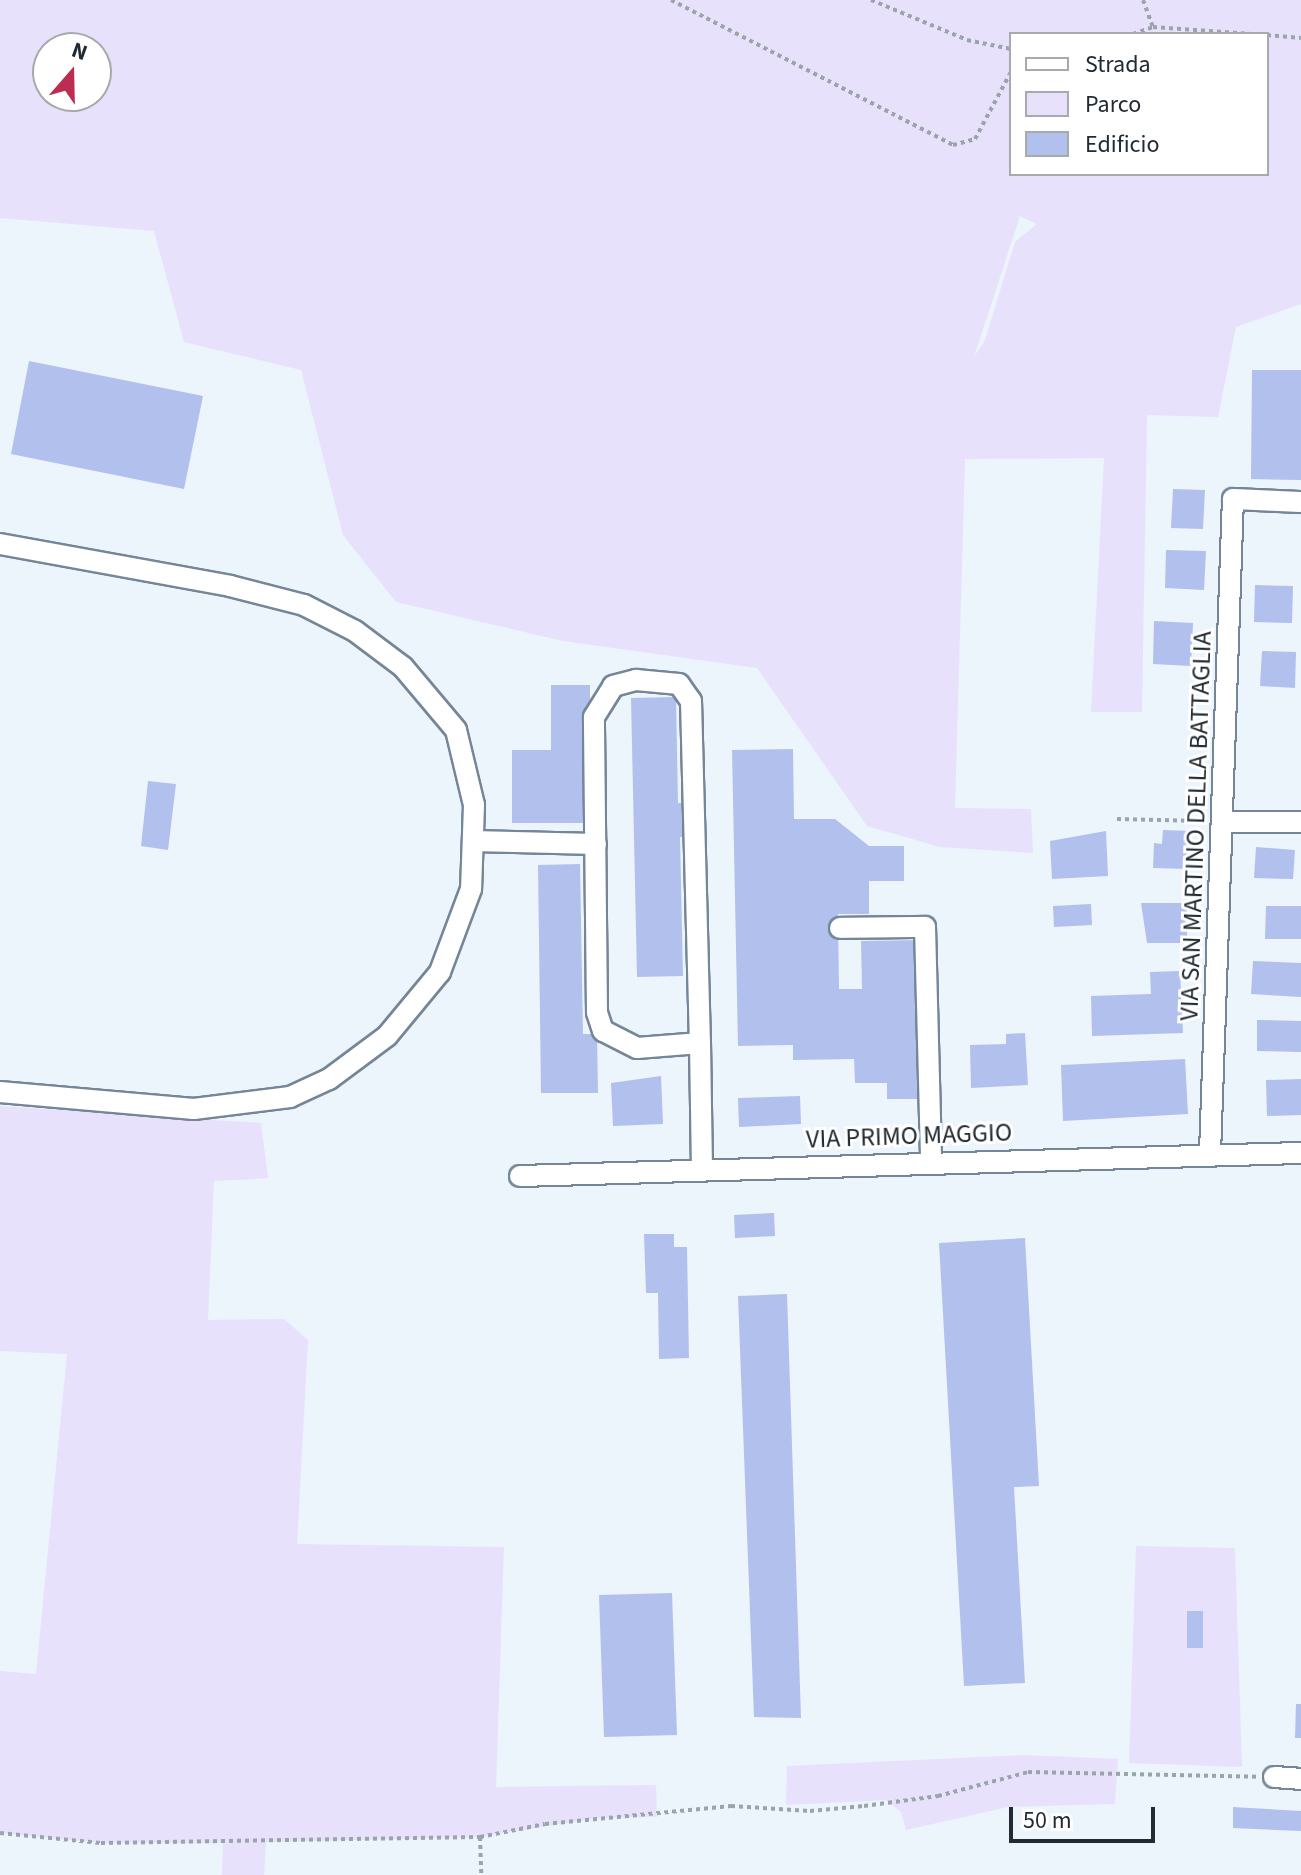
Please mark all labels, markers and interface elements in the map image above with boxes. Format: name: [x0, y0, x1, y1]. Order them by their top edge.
north arrow: [32, 32, 112, 112]
legend: [1009, 32, 1269, 176]
text: N: [67, 34, 92, 69]
text: Strada: [1085, 47, 1151, 82]
text: Parco: [1085, 87, 1141, 122]
text: Edificio: [1085, 127, 1159, 162]
street label: VIA SAN MARTINO DELLA BATTAGLIA: [1174, 631, 1218, 1021]
street label: VIA PRIMO MAGGIO: [805, 1117, 1013, 1155]
scale bar: [1013, 1791, 1159, 1841]
text: 50 m: [1023, 1803, 1072, 1838]

